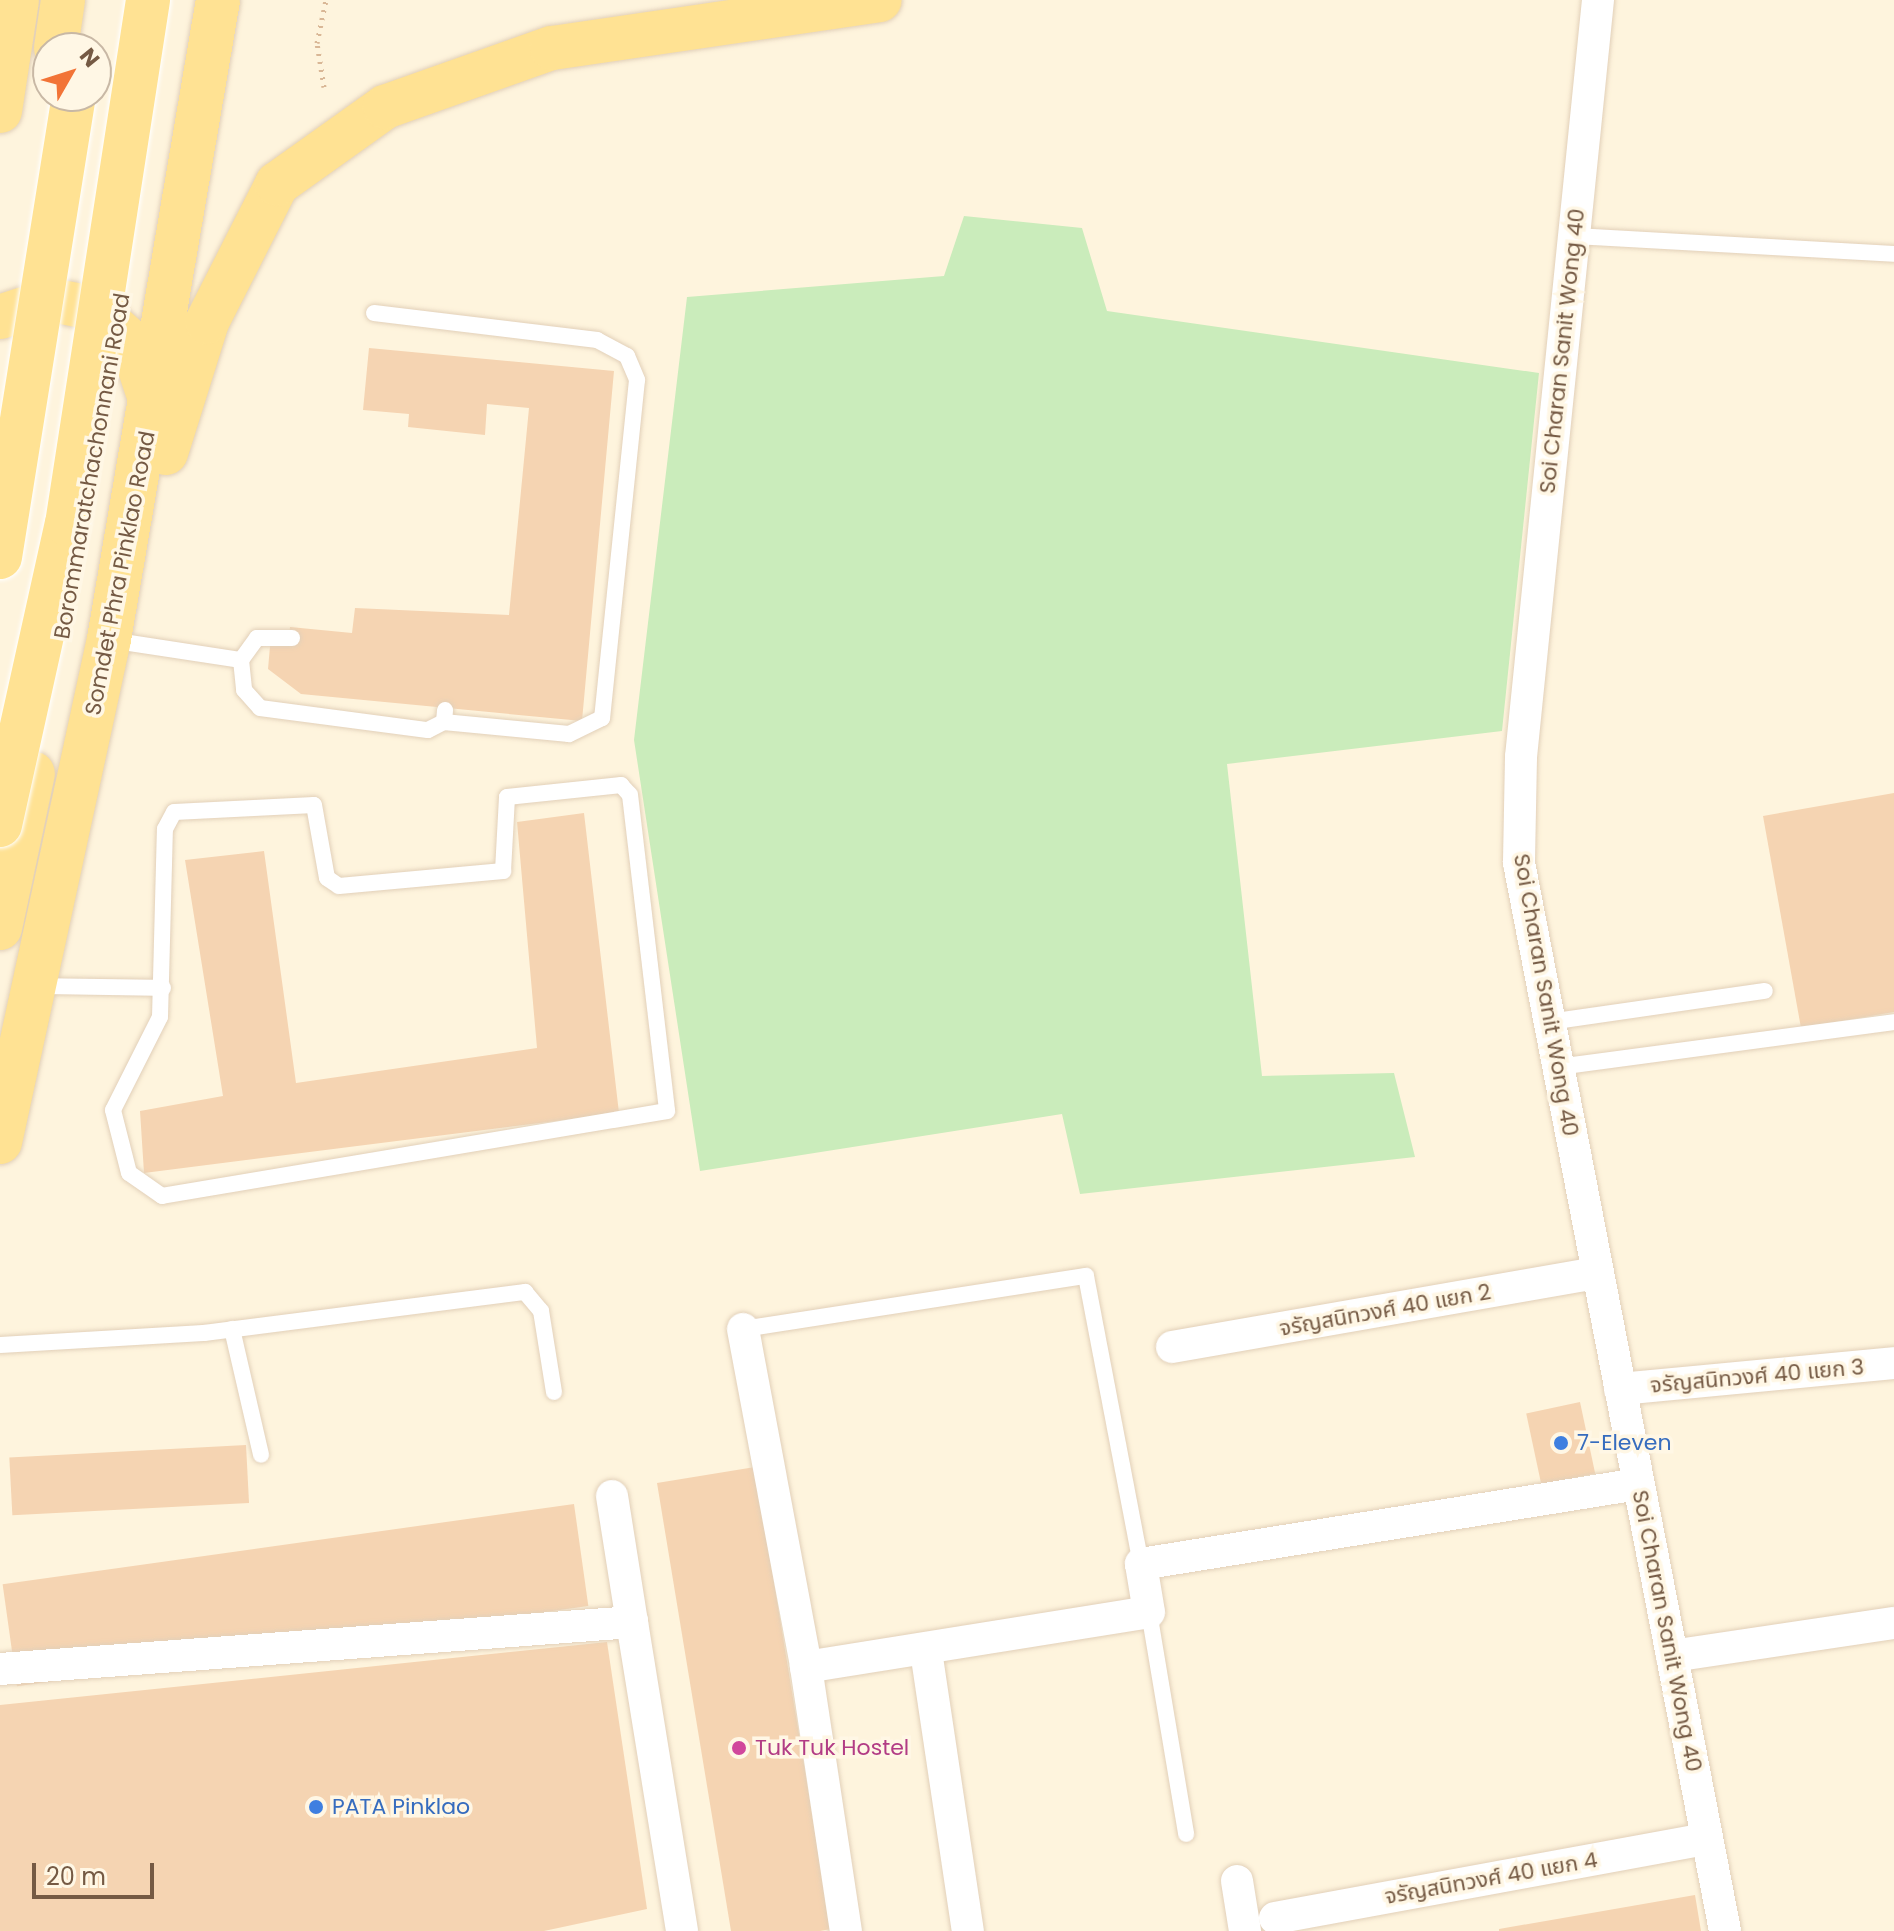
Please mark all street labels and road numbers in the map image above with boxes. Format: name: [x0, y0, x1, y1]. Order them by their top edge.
street label: Soi Charan Sanit Wong 40: [1534, 207, 1590, 495]
street label: Borommaratchachonnani Road: [49, 291, 135, 641]
street label: Somdet Phra Pinklao Road: [79, 429, 161, 717]
street label: Soi Charan Sanit Wong 40: [1508, 852, 1584, 1138]
street label: จรัญสนิทวงศ์ 40 แยก 2: [1277, 1278, 1493, 1342]
street label: จรัญสนิทวงศ์ 40 แยก 3: [1649, 1353, 1865, 1399]
street label: Soi Charan Sanit Wong 40: [1627, 1488, 1707, 1774]
street label: จรัญสนิทวงศ์ 40 แยก 4: [1383, 1846, 1599, 1910]

